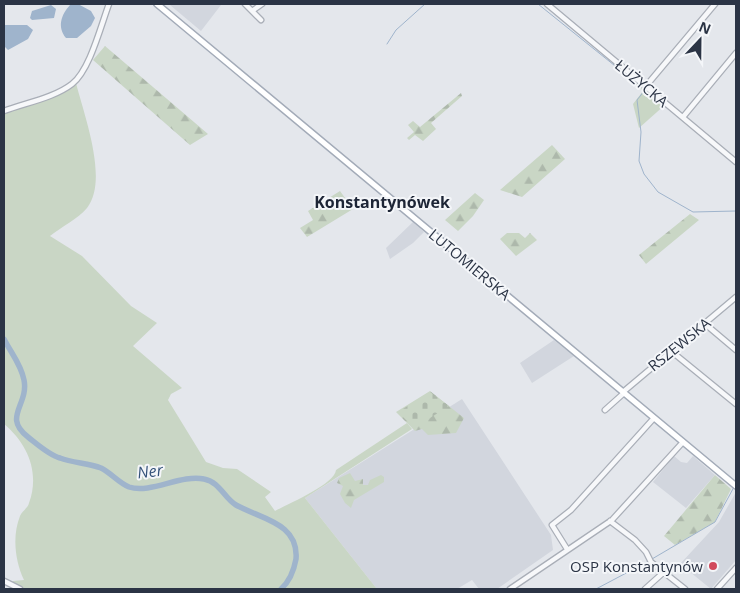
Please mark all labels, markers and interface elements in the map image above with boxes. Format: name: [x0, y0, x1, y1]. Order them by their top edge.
north arrow: [675, 15, 725, 65]
text: N: [696, 17, 714, 38]
street label: ŁUŻYCKA: [611, 55, 673, 112]
district label: Konstantynówek: [314, 191, 450, 213]
street label: LUTOMIERSKA: [425, 224, 515, 304]
street label: RSZEWSKA: [644, 312, 715, 375]
water label: Ner: [136, 458, 165, 483]
place label: OSP Konstantynów: [570, 556, 703, 576]
marker: OSP Konstantynów: [707, 560, 719, 572]

